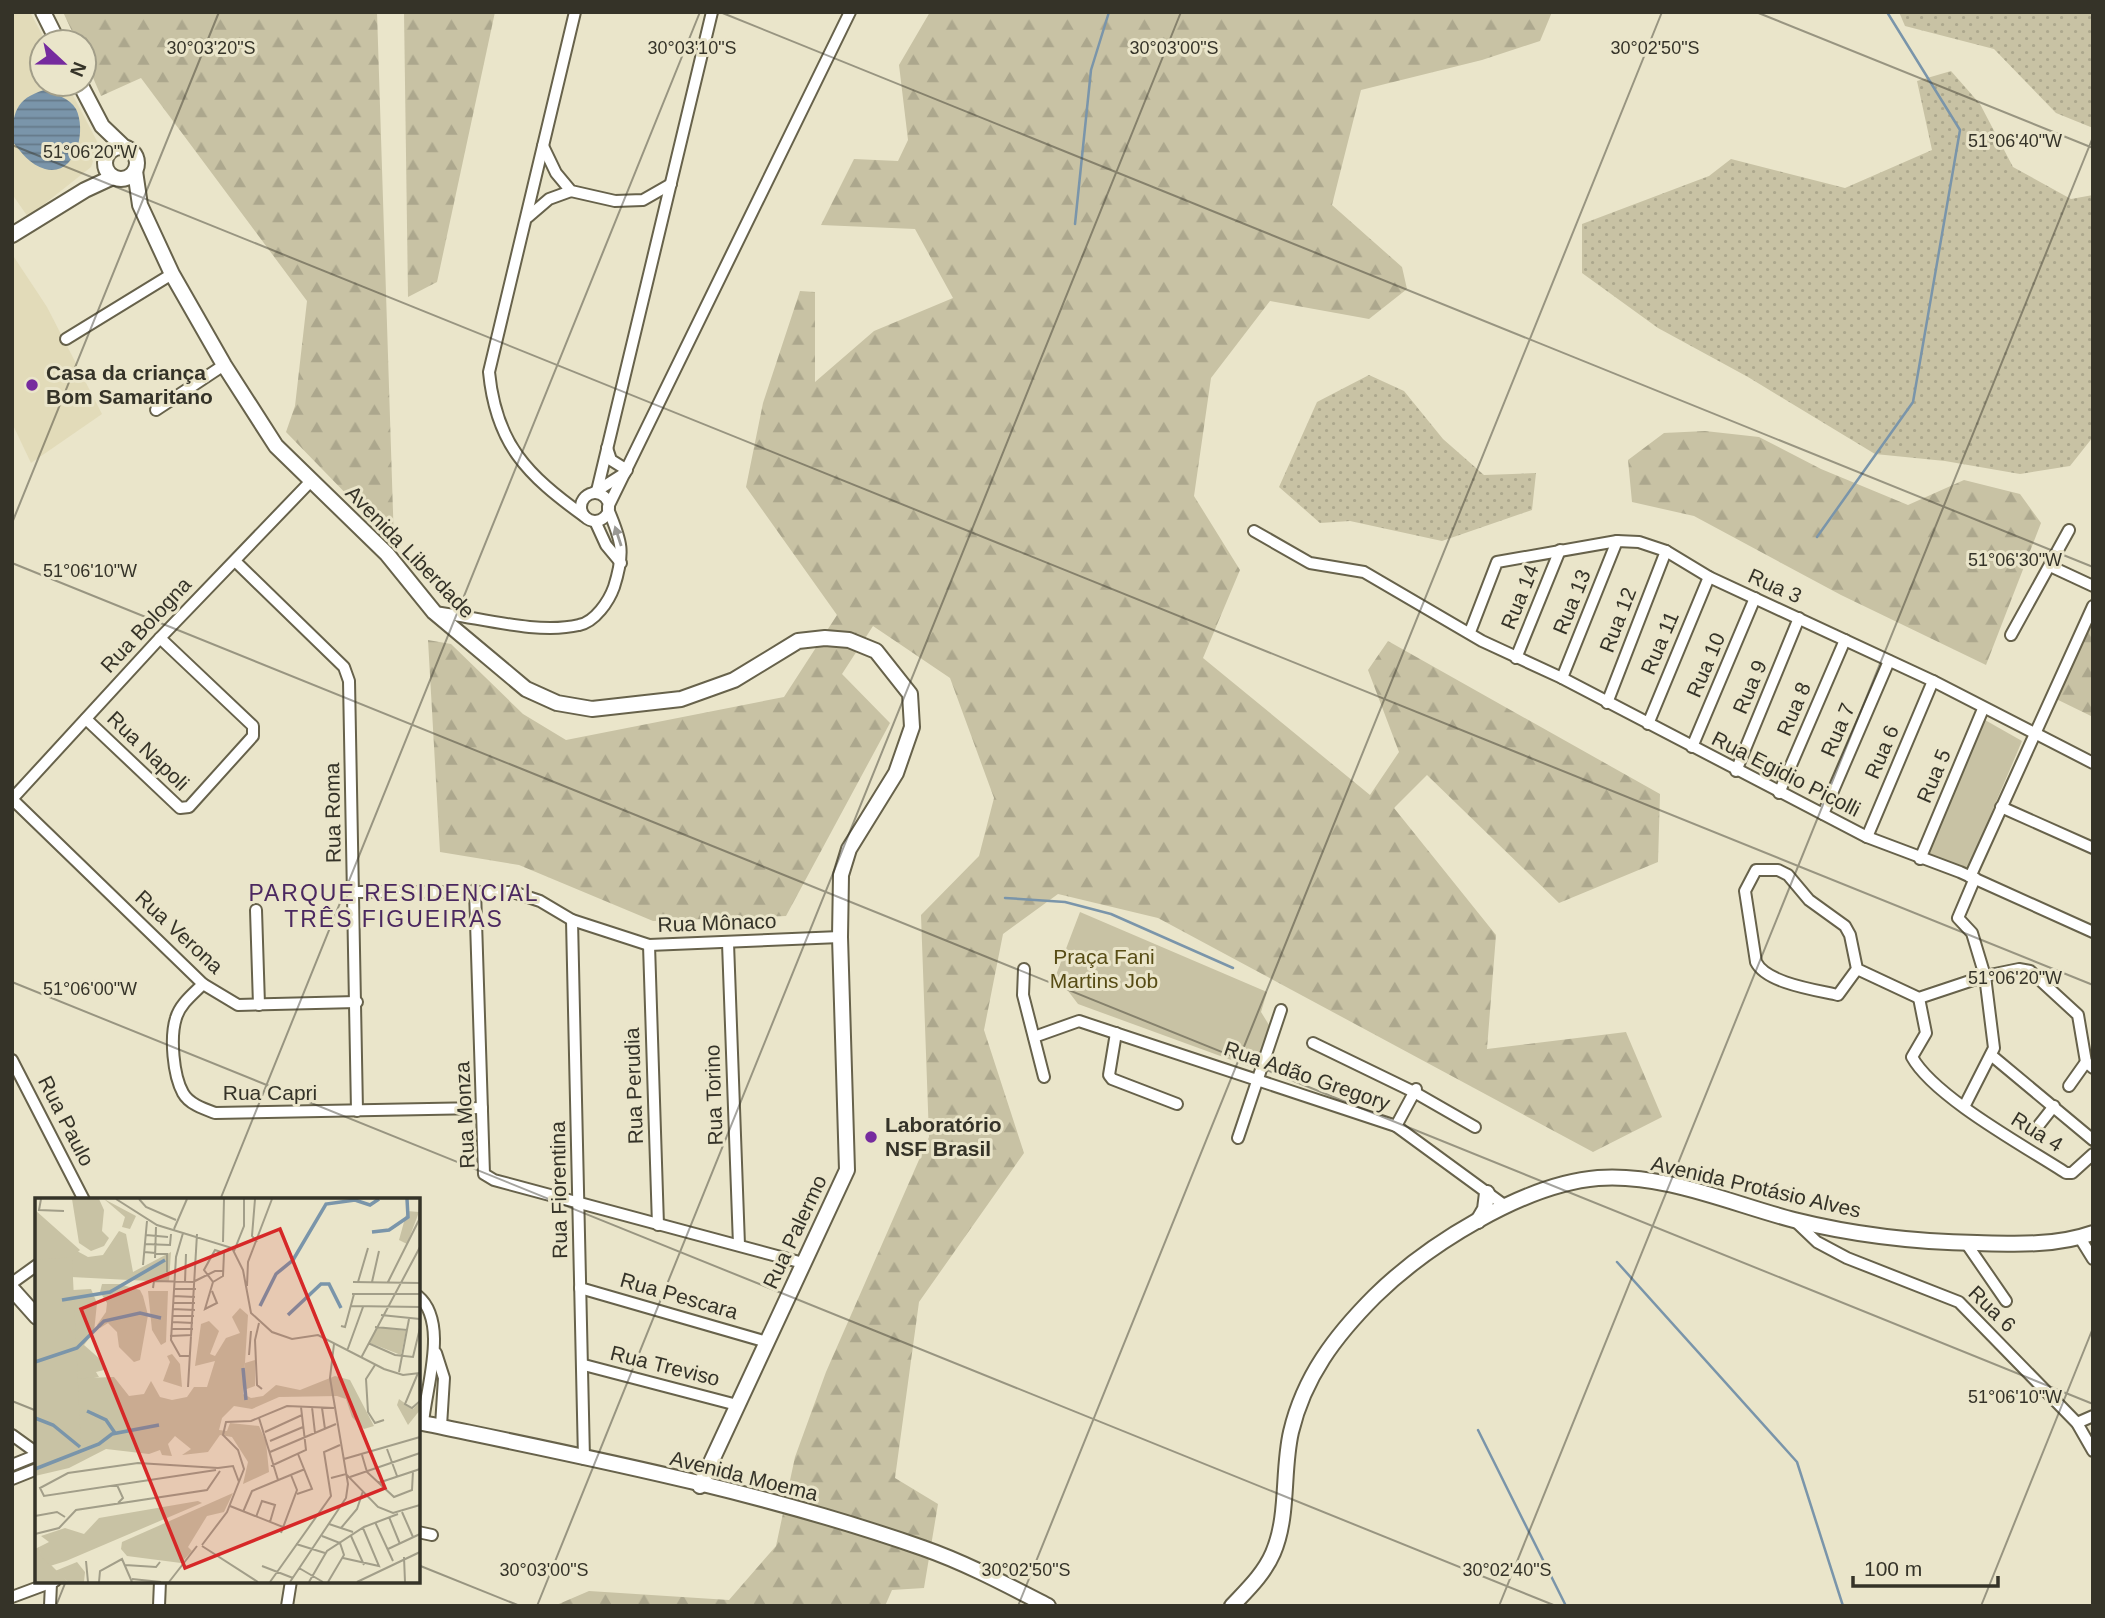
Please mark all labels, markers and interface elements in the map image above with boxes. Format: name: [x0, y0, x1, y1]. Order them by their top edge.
north arrow: [28, 28, 98, 98]
text: 30°03'20"S: [166, 38, 256, 58]
text: 30°03'10"S: [647, 38, 737, 58]
text: 30°03'00"S: [1129, 38, 1219, 58]
text: 30°02'50"S: [1610, 38, 1700, 58]
text: N: [66, 59, 91, 79]
text: 51°06'40"W: [1968, 131, 2062, 151]
text: 51°06'20"W: [43, 142, 137, 162]
place label: Casa da criança Bom Samaritano: [46, 361, 213, 408]
marker: Casa da criança Bom Samaritano: [24, 377, 40, 393]
street label: Avenida Liberdade: [341, 481, 479, 622]
one-way arrow: [612, 525, 623, 546]
text: 51°06'30"W: [1968, 550, 2062, 570]
text: 51°06'10"W: [43, 561, 137, 581]
street label: Rua 14: [1496, 561, 1543, 633]
street label: Rua 3: [1745, 564, 1805, 607]
street label: Rua 13: [1548, 566, 1595, 638]
street label: Rua Bologna: [96, 572, 196, 677]
street label: Rua 12: [1595, 584, 1640, 656]
street label: Rua 11: [1636, 608, 1683, 678]
street label: Rua 10: [1682, 629, 1729, 700]
street label: Rua 9: [1728, 657, 1771, 717]
street label: Rua 8: [1772, 679, 1815, 739]
street label: Rua 7: [1816, 700, 1859, 760]
street label: Rua Napoli: [103, 706, 194, 795]
street label: Rua 6: [1860, 722, 1903, 782]
street label: Rua Egidio Picolli: [1708, 726, 1864, 821]
street label: Rua 5: [1912, 746, 1955, 806]
street label: Rua Roma: [320, 762, 345, 863]
district label: PARQUE RESIDENCIAL TRÊS FIGUEIRAS: [248, 880, 540, 932]
street label: Rua Verona: [131, 885, 228, 978]
street label: Rua Mônaco: [657, 909, 777, 936]
park label: Praça Fani Martins Job: [1050, 945, 1158, 992]
text: 51°06'20"W: [1968, 968, 2062, 988]
text: 51°06'00"W: [43, 979, 137, 999]
street label: Rua Perudia: [620, 1027, 647, 1145]
street label: Rua Adão Gregory: [1221, 1036, 1394, 1115]
street label: Rua Torino: [700, 1044, 727, 1146]
street label: Rua Monza: [450, 1060, 479, 1169]
street label: Rua Paulo: [34, 1072, 99, 1170]
street label: Rua Capri: [223, 1081, 317, 1104]
street label: Rua 4: [2007, 1107, 2067, 1156]
place label: Laboratório NSF Brasil: [885, 1113, 1002, 1160]
street label: Rua Fiorentina: [546, 1121, 571, 1259]
marker: Laboratório NSF Brasil: [863, 1129, 879, 1145]
street label: Avenida Protásio Alves: [1649, 1151, 1863, 1222]
street label: Rua Palermo: [758, 1171, 831, 1292]
inset map: [35, 1198, 420, 1583]
street label: Rua Pescara: [618, 1268, 741, 1323]
street label: Rua 6: [1964, 1281, 2020, 1336]
street label: Rua Treviso: [608, 1341, 722, 1390]
text: 51°06'10"W: [1968, 1387, 2062, 1407]
street label: Avenida Moema: [668, 1446, 821, 1505]
scale bar: [1853, 1544, 1998, 1588]
text: 100 m: [1864, 1557, 1922, 1580]
text: 30°03'00"S: [499, 1560, 589, 1580]
text: 30°02'50"S: [981, 1560, 1071, 1580]
text: 30°02'40"S: [1462, 1560, 1552, 1580]

